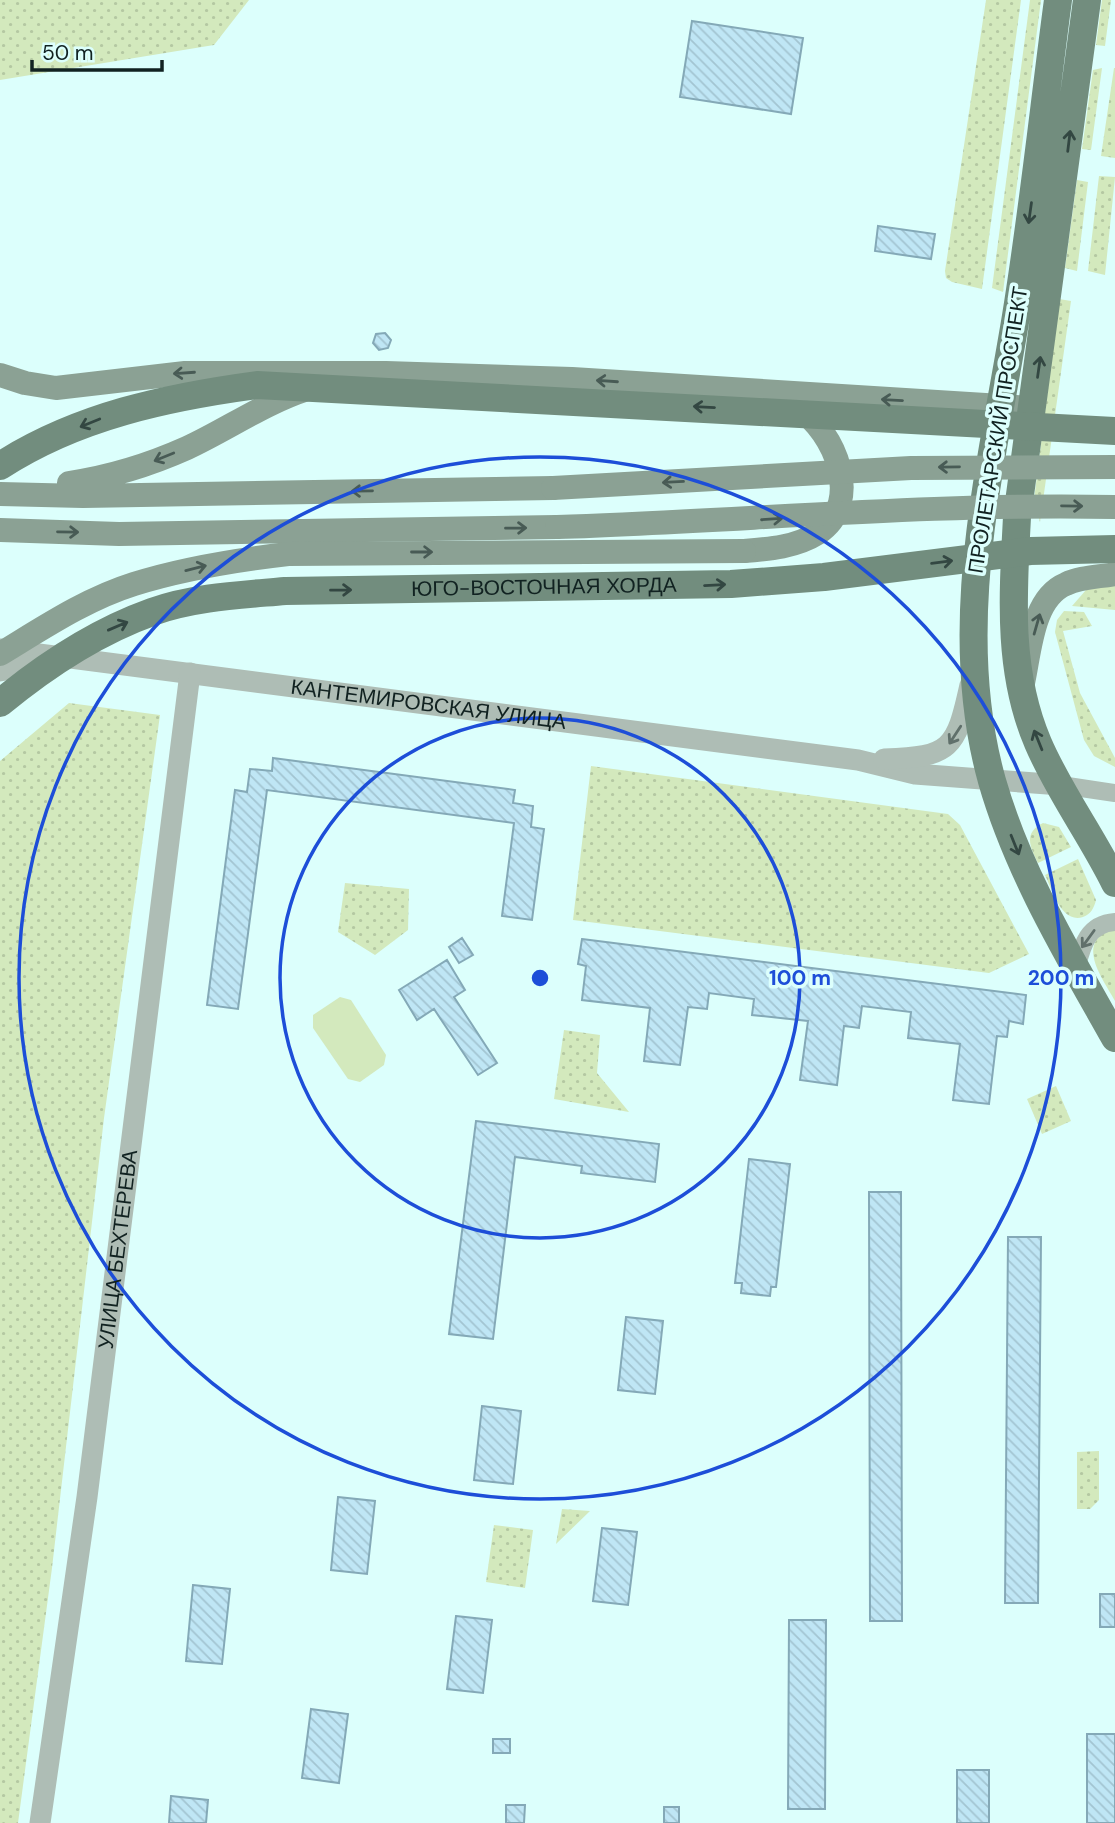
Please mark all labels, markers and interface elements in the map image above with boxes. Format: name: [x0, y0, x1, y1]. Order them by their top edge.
scale bar: [32, 28, 161, 72]
text: 50 m: [42, 39, 93, 67]
one-way arrow: [1062, 131, 1075, 153]
one-way arrow: [1023, 201, 1036, 224]
street label: ПРОЛЕТАРСКИЙ ПРОСПЕКТ: [961, 284, 1035, 575]
one-way arrow: [1032, 356, 1045, 379]
one-way arrow: [173, 367, 196, 380]
one-way arrow: [596, 375, 619, 388]
one-way arrow: [880, 393, 903, 406]
one-way arrow: [693, 401, 716, 414]
one-way arrow: [79, 418, 101, 431]
one-way arrow: [154, 451, 176, 464]
one-way arrow: [938, 460, 961, 474]
one-way arrow: [662, 476, 685, 489]
one-way arrow: [351, 484, 374, 498]
one-way arrow: [1061, 499, 1084, 513]
one-way arrow: [760, 512, 783, 525]
one-way arrow: [504, 521, 527, 534]
one-way arrow: [56, 526, 79, 539]
one-way arrow: [410, 545, 433, 559]
one-way arrow: [930, 555, 952, 568]
one-way arrow: [184, 561, 207, 574]
street label: ЮГО-ВОСТОЧНАЯ ХОРДА: [411, 571, 677, 603]
one-way arrow: [704, 578, 727, 591]
one-way arrow: [329, 583, 352, 597]
one-way arrow: [1031, 613, 1044, 636]
one-way arrow: [107, 619, 129, 632]
street label: КАНТЕМИРОВСКАЯ УЛИЦА: [289, 673, 568, 736]
one-way arrow: [947, 725, 962, 744]
one-way arrow: [1030, 729, 1043, 751]
one-way arrow: [1010, 834, 1023, 856]
one-way arrow: [1081, 929, 1096, 948]
text: 100 m: [769, 964, 831, 992]
text: 200 m: [1028, 964, 1094, 992]
centre of rings: [528, 966, 552, 990]
street label: УЛИЦА БЕХТЕРЕВА: [92, 1148, 144, 1351]

